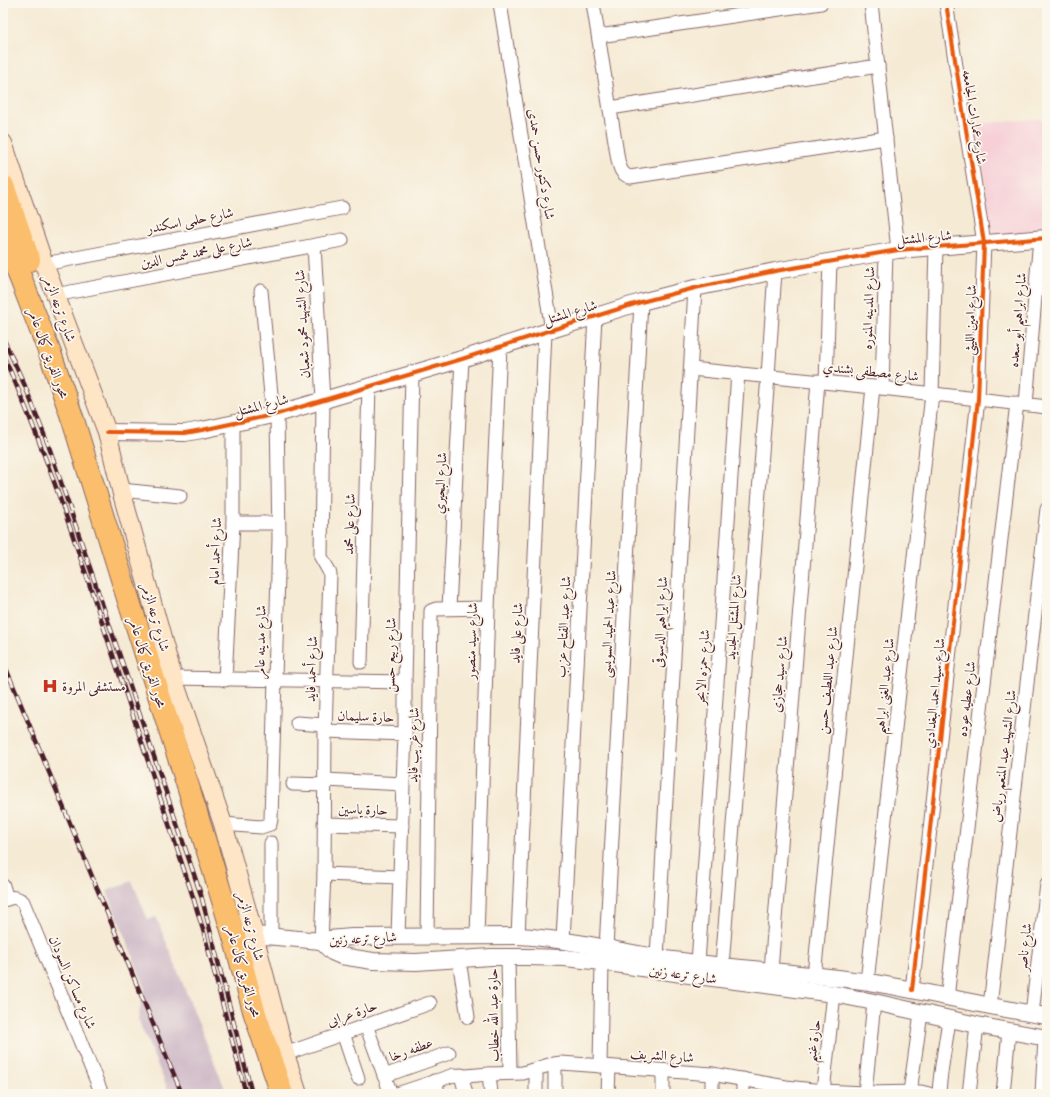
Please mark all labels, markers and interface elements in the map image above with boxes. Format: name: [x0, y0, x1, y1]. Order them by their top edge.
street label: شارع عمارات الجامعه: [956, 68, 991, 166]
street label: شارع دكتور حسن حمدى: [521, 107, 560, 222]
street label: شارع حلمى اسكندر: [143, 203, 236, 241]
street label: شارع المشتل: [896, 226, 953, 251]
street label: شارع على محمد شمس الدين: [138, 232, 254, 275]
street label: شارع المدينه المنوره: [858, 266, 881, 350]
street label: شارع الشهيد محمود شعبان: [290, 269, 317, 379]
street label: شارع ترعه الزمر: [37, 272, 81, 345]
street label: شارع ابراهيم أبو سعده: [1003, 272, 1035, 369]
street label: شارع امين الليثى: [960, 284, 983, 356]
street label: شارع المشتل: [541, 295, 600, 332]
street label: محور الفريق كمال عامر: [23, 305, 74, 402]
street label: شارع مصطفى بشندي: [822, 357, 920, 388]
street label: شارع المشتل: [232, 390, 291, 423]
street label: شارع البحيري: [429, 452, 454, 515]
street label: شارع على محمد: [339, 493, 362, 555]
street label: شارع أحمد امام: [204, 517, 229, 585]
street label: شارع عبد الحميد السويسى: [596, 569, 623, 679]
street label: شارع المشتل الجديد: [721, 573, 748, 661]
street label: شارع عبد الفتاح عزب: [551, 575, 579, 679]
street label: شارع ابراهيم الدسوقى: [649, 576, 676, 668]
street label: شارع ترعه الزمر: [135, 580, 174, 654]
street label: شارع سيد منصور: [461, 602, 484, 682]
street label: شارع على فايد: [505, 602, 530, 664]
street label: شارع مدينه عامر: [250, 605, 273, 679]
street label: محور الفريق كمال عامر: [124, 614, 171, 711]
street label: شارع ربيع حسن: [380, 617, 405, 693]
street label: شارع عبد اللطيف حسن: [812, 625, 845, 735]
street label: شارع حمزه الابحر: [690, 628, 717, 708]
street label: شارع أحمد فايد: [300, 635, 324, 703]
street label: شارع سيد حجازى: [767, 635, 794, 714]
street label: شارع عبد الغنى ابراهيم: [870, 637, 903, 736]
street label: شارع سيد احمد البغدادي: [919, 637, 952, 750]
street label: شارع عطيه عوده: [952, 660, 983, 738]
hospital icon: مستشفى المروة: [41, 677, 59, 695]
place label: مستشفى المروة: [62, 677, 126, 697]
street label: شارع الشهيد عبد المنعم رياض: [986, 689, 1025, 824]
street label: حارة سليمان: [337, 706, 395, 726]
street label: شارع غريب فايد: [403, 707, 426, 783]
street label: حارة ياسين: [338, 799, 388, 819]
street label: شارع ترعه الزمر: [230, 889, 269, 963]
street label: شارع ناصر: [1012, 922, 1038, 974]
street label: محور الفريق كمال عامر: [221, 923, 266, 1020]
street label: شارع ترعه زنين: [329, 927, 398, 952]
street label: شارع مساكن السودان: [42, 932, 101, 1033]
street label: شارع ترعه زنين: [648, 960, 718, 991]
street label: حارة عبد الله خطاب: [481, 968, 503, 1062]
street label: حارة عرابى: [325, 996, 380, 1031]
street label: حارة غنيم: [801, 1018, 830, 1064]
street label: عطفه رخا: [387, 1033, 435, 1065]
street label: شارع الشريف: [629, 1044, 695, 1069]

